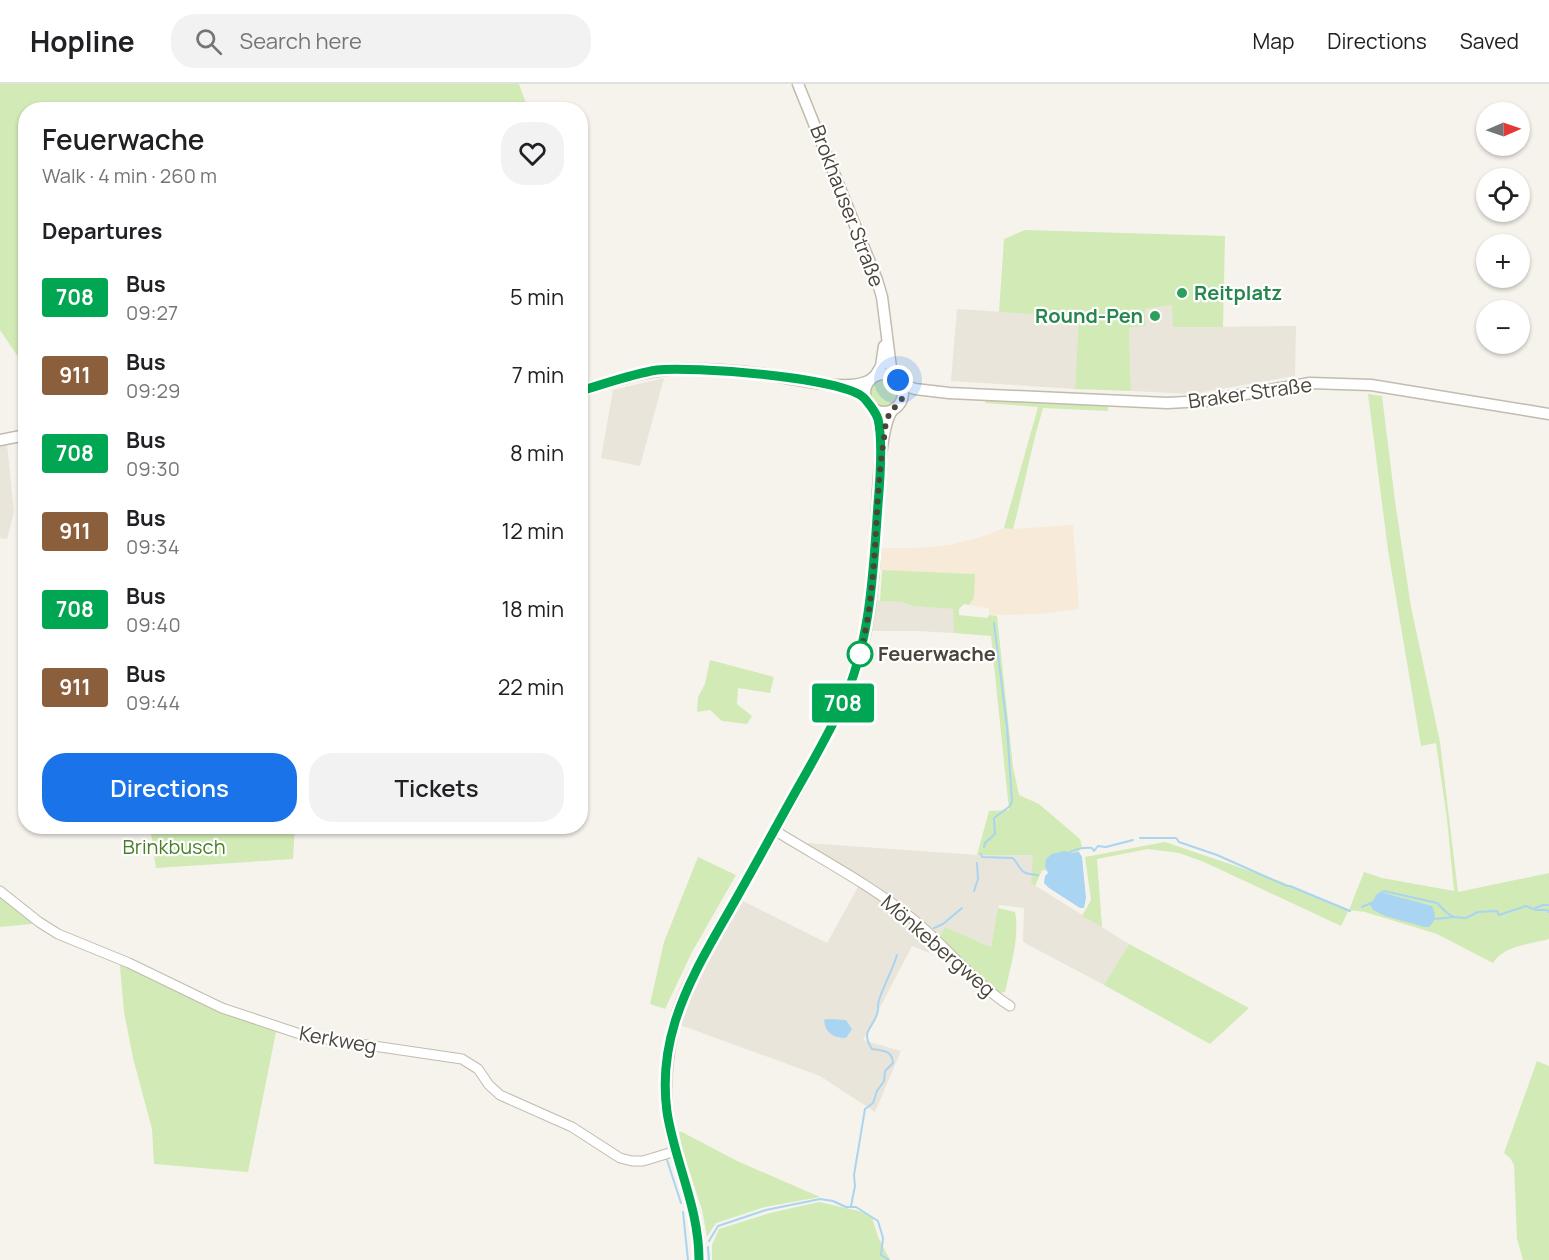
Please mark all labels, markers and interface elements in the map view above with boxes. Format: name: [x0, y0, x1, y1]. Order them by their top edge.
search box: [171, 14, 591, 68]
text: Hopline: [30, 22, 135, 60]
icon: search: [192, 25, 225, 58]
text: Search here: [240, 26, 362, 56]
text: Map: [1253, 27, 1294, 55]
text: Directions: [1327, 27, 1427, 55]
text: Saved: [1460, 27, 1519, 55]
north arrow: [1476, 102, 1530, 156]
map controls: [1476, 102, 1530, 354]
text: Feuerwache: [42, 120, 205, 158]
street label: Brokhauser Straße: [804, 121, 891, 291]
button: heart: [501, 122, 564, 185]
text: Walk · 4 min · 260 m: [42, 162, 217, 189]
button: locate: [1476, 168, 1530, 222]
text: Departures: [42, 216, 162, 246]
button: +: [1476, 234, 1530, 288]
text: Bus: [126, 269, 166, 299]
place label: Reitplatz: [1194, 279, 1282, 306]
text: 5 min: [510, 282, 564, 312]
text: 708: [56, 283, 94, 311]
marker: Reitplatz: [1175, 286, 1189, 300]
text: 09:27: [126, 299, 178, 326]
button: −: [1476, 300, 1530, 354]
place label: Round-Pen: [1035, 302, 1143, 329]
marker: Round-Pen: [1148, 309, 1162, 323]
text: Bus: [126, 347, 166, 377]
text: 7 min: [512, 360, 564, 390]
text: 911: [59, 361, 91, 389]
your location: [883, 365, 913, 395]
street label: Braker Straße: [1186, 370, 1314, 415]
text: 09:29: [126, 377, 180, 404]
text: Bus: [126, 425, 166, 455]
text: 8 min: [510, 438, 564, 468]
text: 708: [56, 439, 94, 467]
text: 09:30: [126, 455, 180, 482]
text: Bus: [126, 503, 166, 533]
text: 12 min: [502, 516, 564, 546]
text: 911: [59, 517, 91, 545]
text: 09:34: [126, 533, 179, 560]
text: Bus: [126, 581, 166, 611]
text: 18 min: [501, 594, 564, 624]
text: 708: [56, 595, 94, 623]
text: 09:40: [126, 611, 181, 638]
place label: Feuerwache: [878, 640, 996, 667]
marker: Feuerwache: [847, 641, 873, 667]
text: Bus: [126, 659, 166, 689]
text: 22 min: [498, 672, 564, 702]
text: 911: [59, 673, 91, 701]
line badge: 708: [808, 684, 878, 722]
text: 09:44: [126, 689, 180, 716]
text: 708: [824, 689, 862, 717]
button: Directions: [42, 753, 297, 822]
button: Tickets: [309, 753, 564, 822]
park label: Brinkbusch: [122, 833, 226, 860]
street label: Mönkebergweg: [876, 889, 1001, 1003]
street label: Kerkweg: [297, 1019, 379, 1060]

